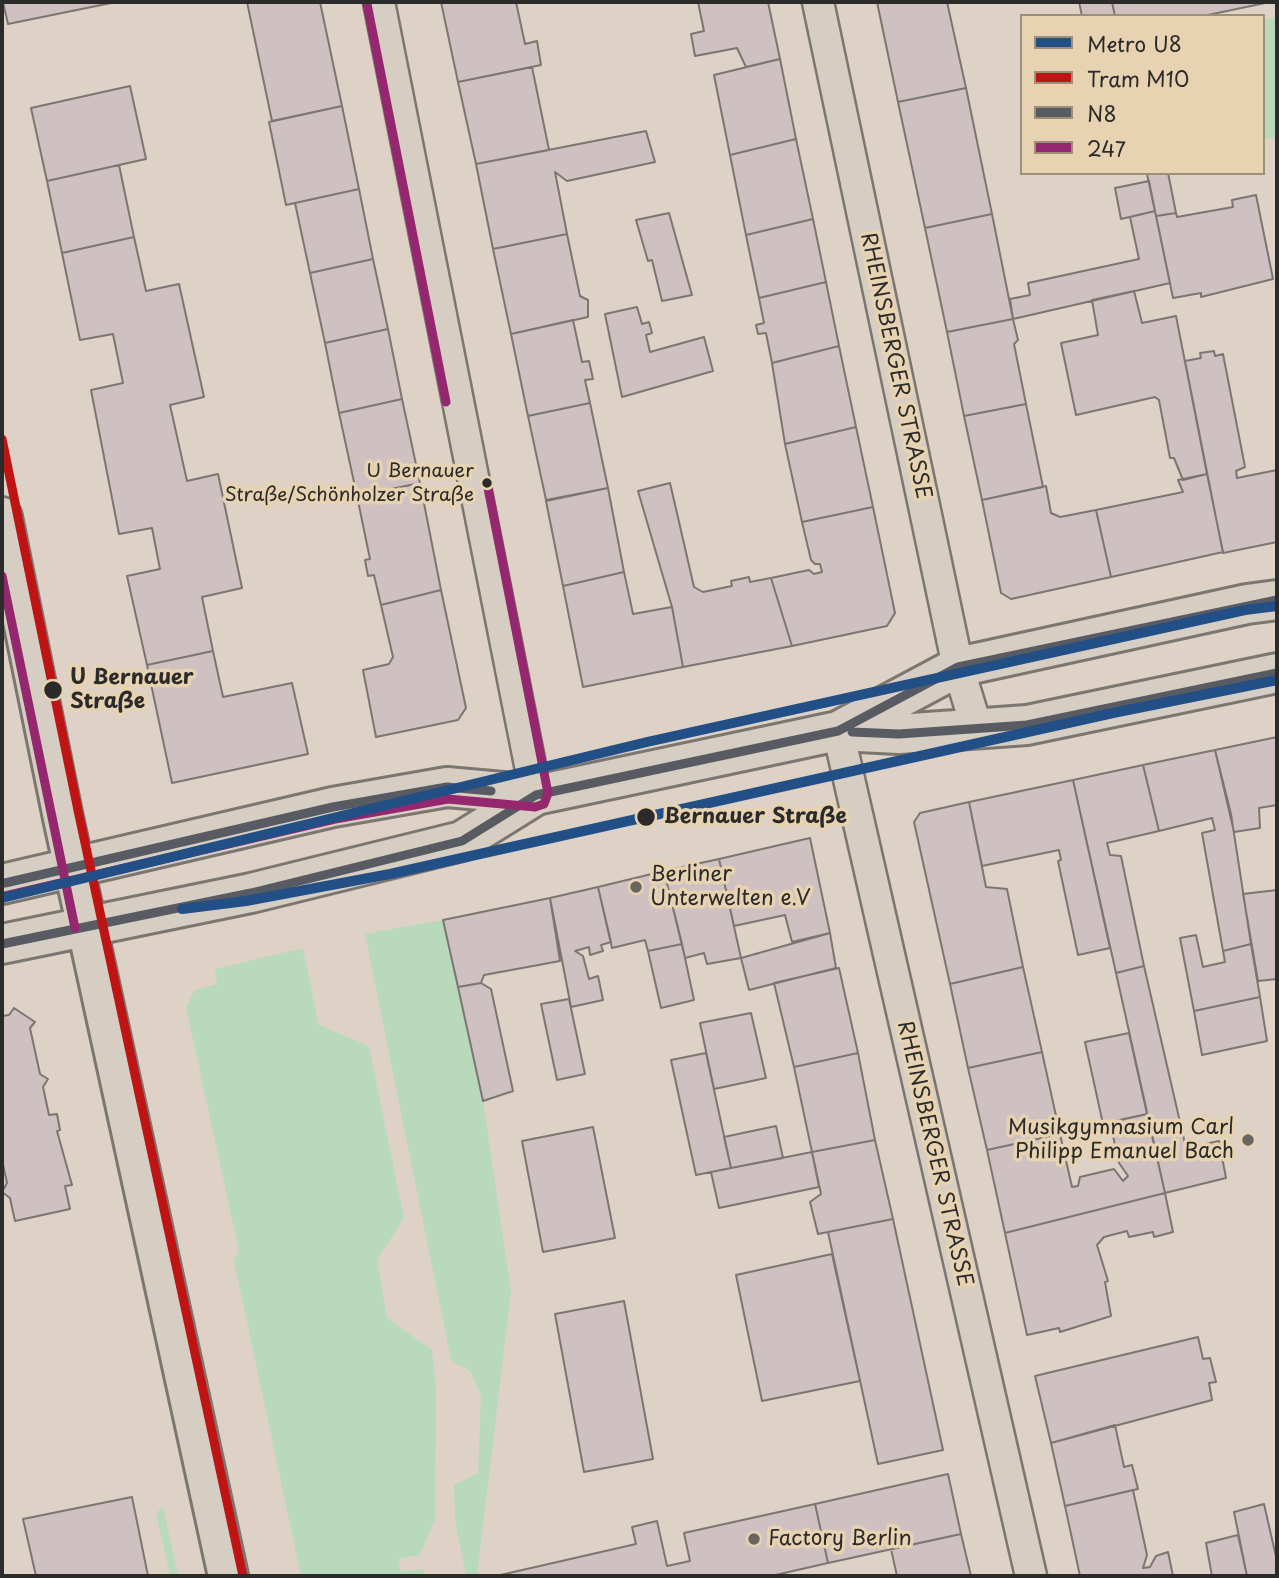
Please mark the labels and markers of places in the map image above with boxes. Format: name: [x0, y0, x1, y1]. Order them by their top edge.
place label: U Bernauer Straße/Schönholzer Straße: [225, 461, 474, 505]
marker: U Bernauer Straße/Schönholzer Straße: [480, 476, 494, 490]
place label: U Bernauer Straße: [70, 665, 194, 715]
marker: U Bernauer Straße: [42, 679, 64, 701]
place label: Bernauer Straße: [664, 804, 847, 830]
marker: Bernauer Straße: [635, 806, 657, 828]
place label: Berliner Unterwelten e.V: [650, 862, 811, 912]
marker: Berliner Unterwelten e.V: [628, 879, 644, 895]
place label: Musikgymnasium Carl Philipp Emanuel Bach: [1008, 1115, 1234, 1165]
marker: Musikgymnasium Carl Philipp Emanuel Bach: [1240, 1132, 1256, 1148]
place label: Factory Berlin: [768, 1526, 912, 1552]
marker: Factory Berlin: [746, 1531, 762, 1547]

